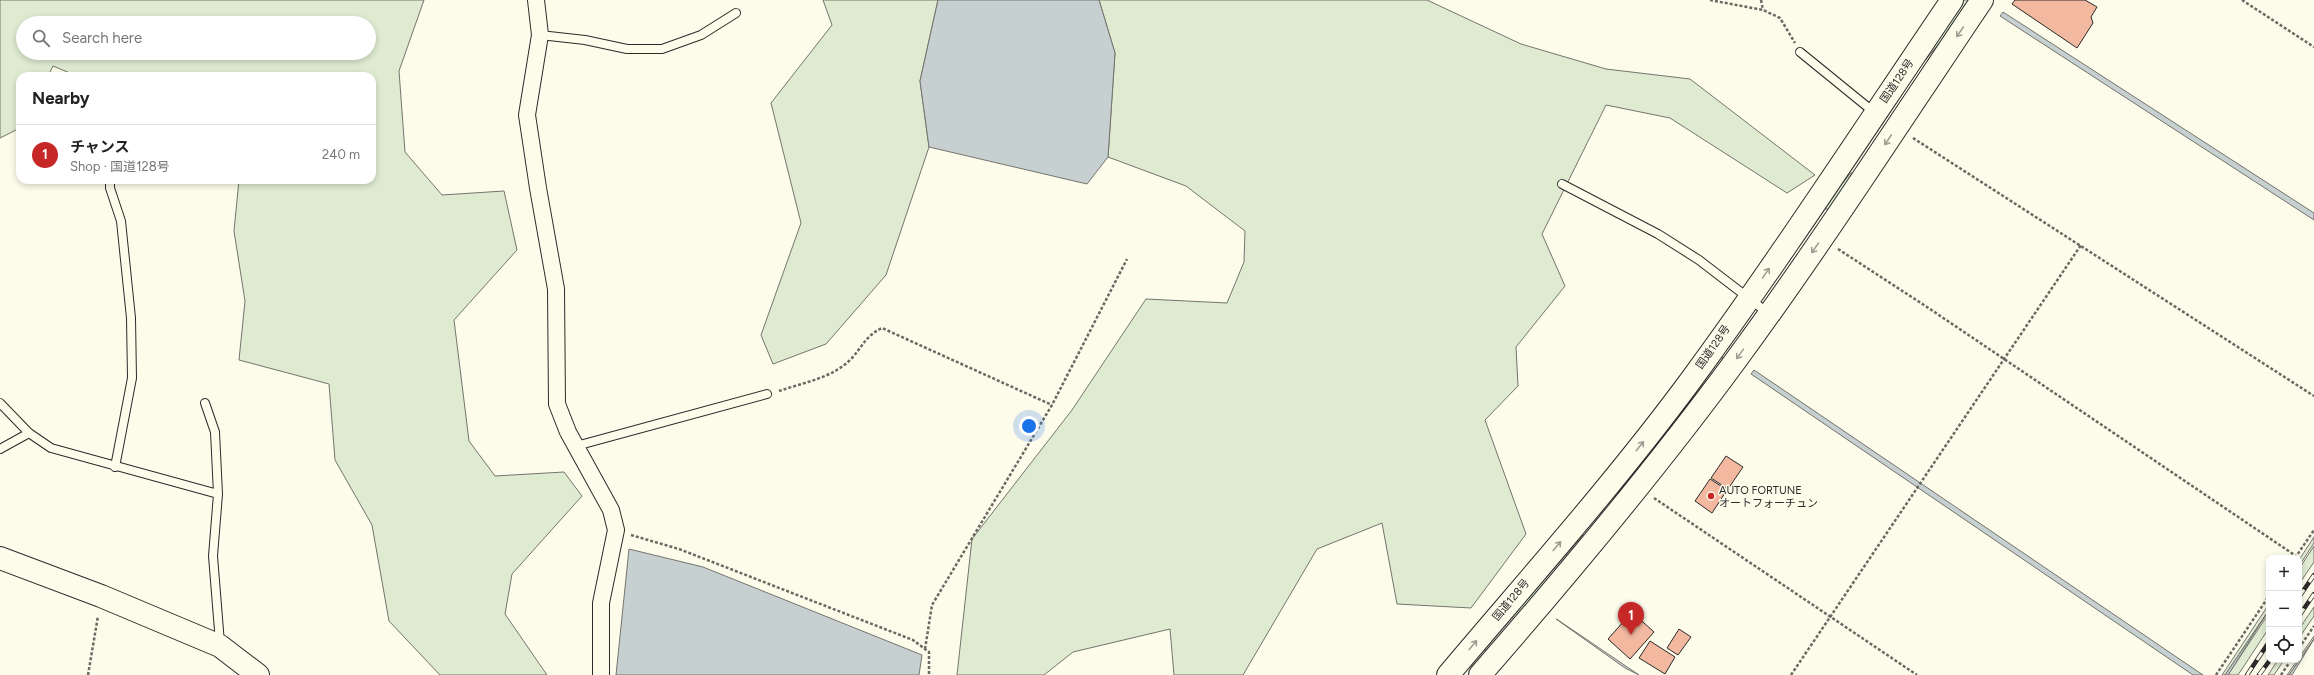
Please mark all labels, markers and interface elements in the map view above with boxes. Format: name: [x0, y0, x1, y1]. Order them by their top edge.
search box: [16, 16, 376, 60]
icon: search: [30, 27, 52, 49]
one-way arrow: [1956, 27, 1964, 38]
text: Search here: [62, 29, 142, 47]
street label: 国道128号: [1878, 56, 1916, 106]
text: Nearby: [32, 88, 90, 108]
one-way arrow: [1884, 134, 1892, 145]
text: チャンス: [70, 138, 130, 156]
text: 1: [42, 147, 48, 162]
text: 240 m: [322, 147, 360, 162]
text: Shop · 国道128号: [70, 159, 170, 174]
one-way arrow: [1811, 242, 1819, 253]
one-way arrow: [1762, 268, 1770, 279]
street label: 国道128号: [1693, 323, 1733, 371]
one-way arrow: [1736, 348, 1744, 359]
your location: [1019, 416, 1039, 436]
one-way arrow: [1635, 440, 1644, 451]
place label: AUTO FORTUNE オートフォーチュン: [1719, 484, 1818, 510]
marker: AUTO FORTUNE オートフォーチュン: [1706, 491, 1716, 501]
one-way arrow: [1552, 540, 1561, 551]
map controls: [2266, 555, 2302, 663]
button: +: [2266, 555, 2302, 591]
street label: 国道128号: [1490, 576, 1532, 624]
button: −: [2266, 591, 2302, 627]
pin: 1: [1618, 602, 1644, 635]
button: locate: [2266, 627, 2302, 663]
one-way arrow: [1469, 640, 1478, 651]

